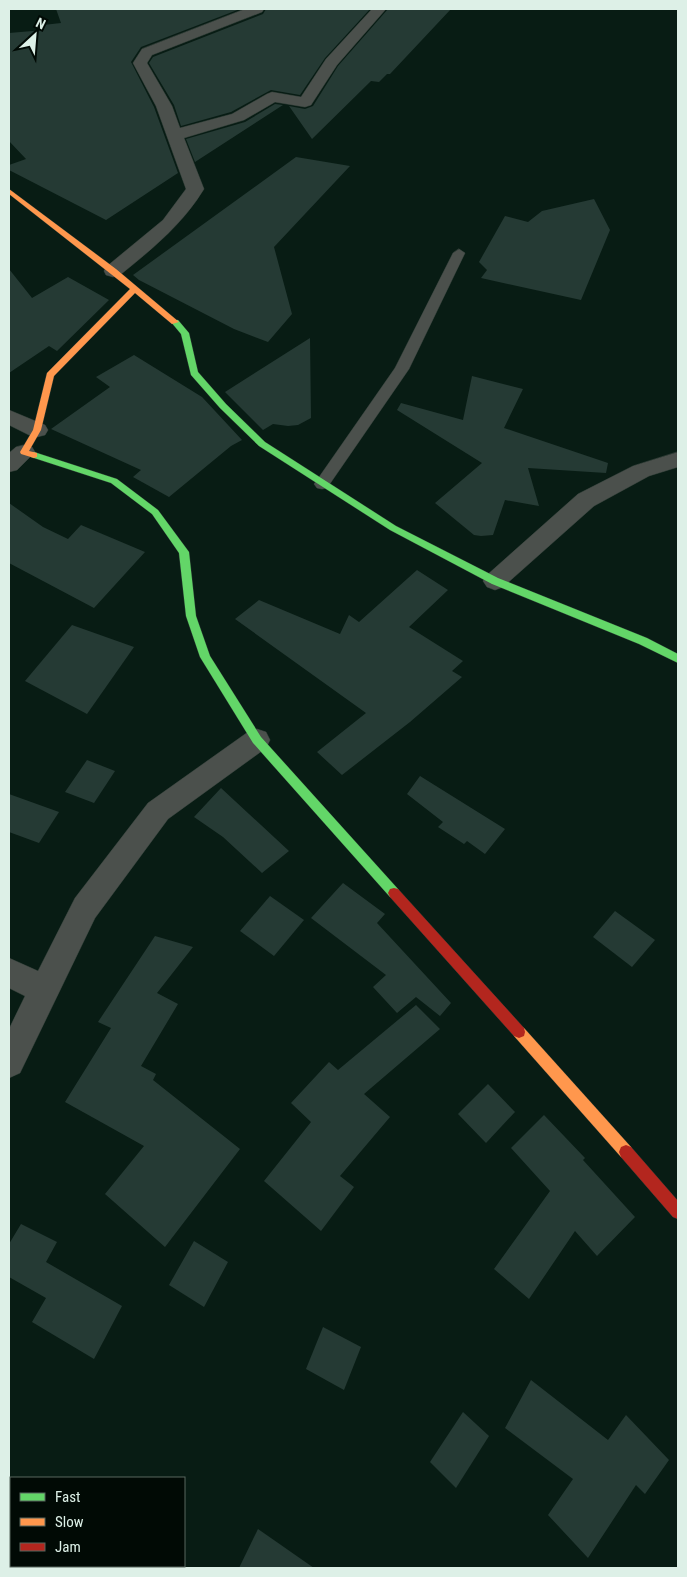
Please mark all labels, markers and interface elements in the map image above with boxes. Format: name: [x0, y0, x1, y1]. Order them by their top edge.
north arrow: [10, 10, 60, 60]
text: N: [33, 14, 48, 32]
legend: [10, 1477, 185, 1567]
text: Fast: [55, 1488, 80, 1506]
text: Slow: [55, 1513, 84, 1531]
text: Jam: [55, 1538, 81, 1556]

